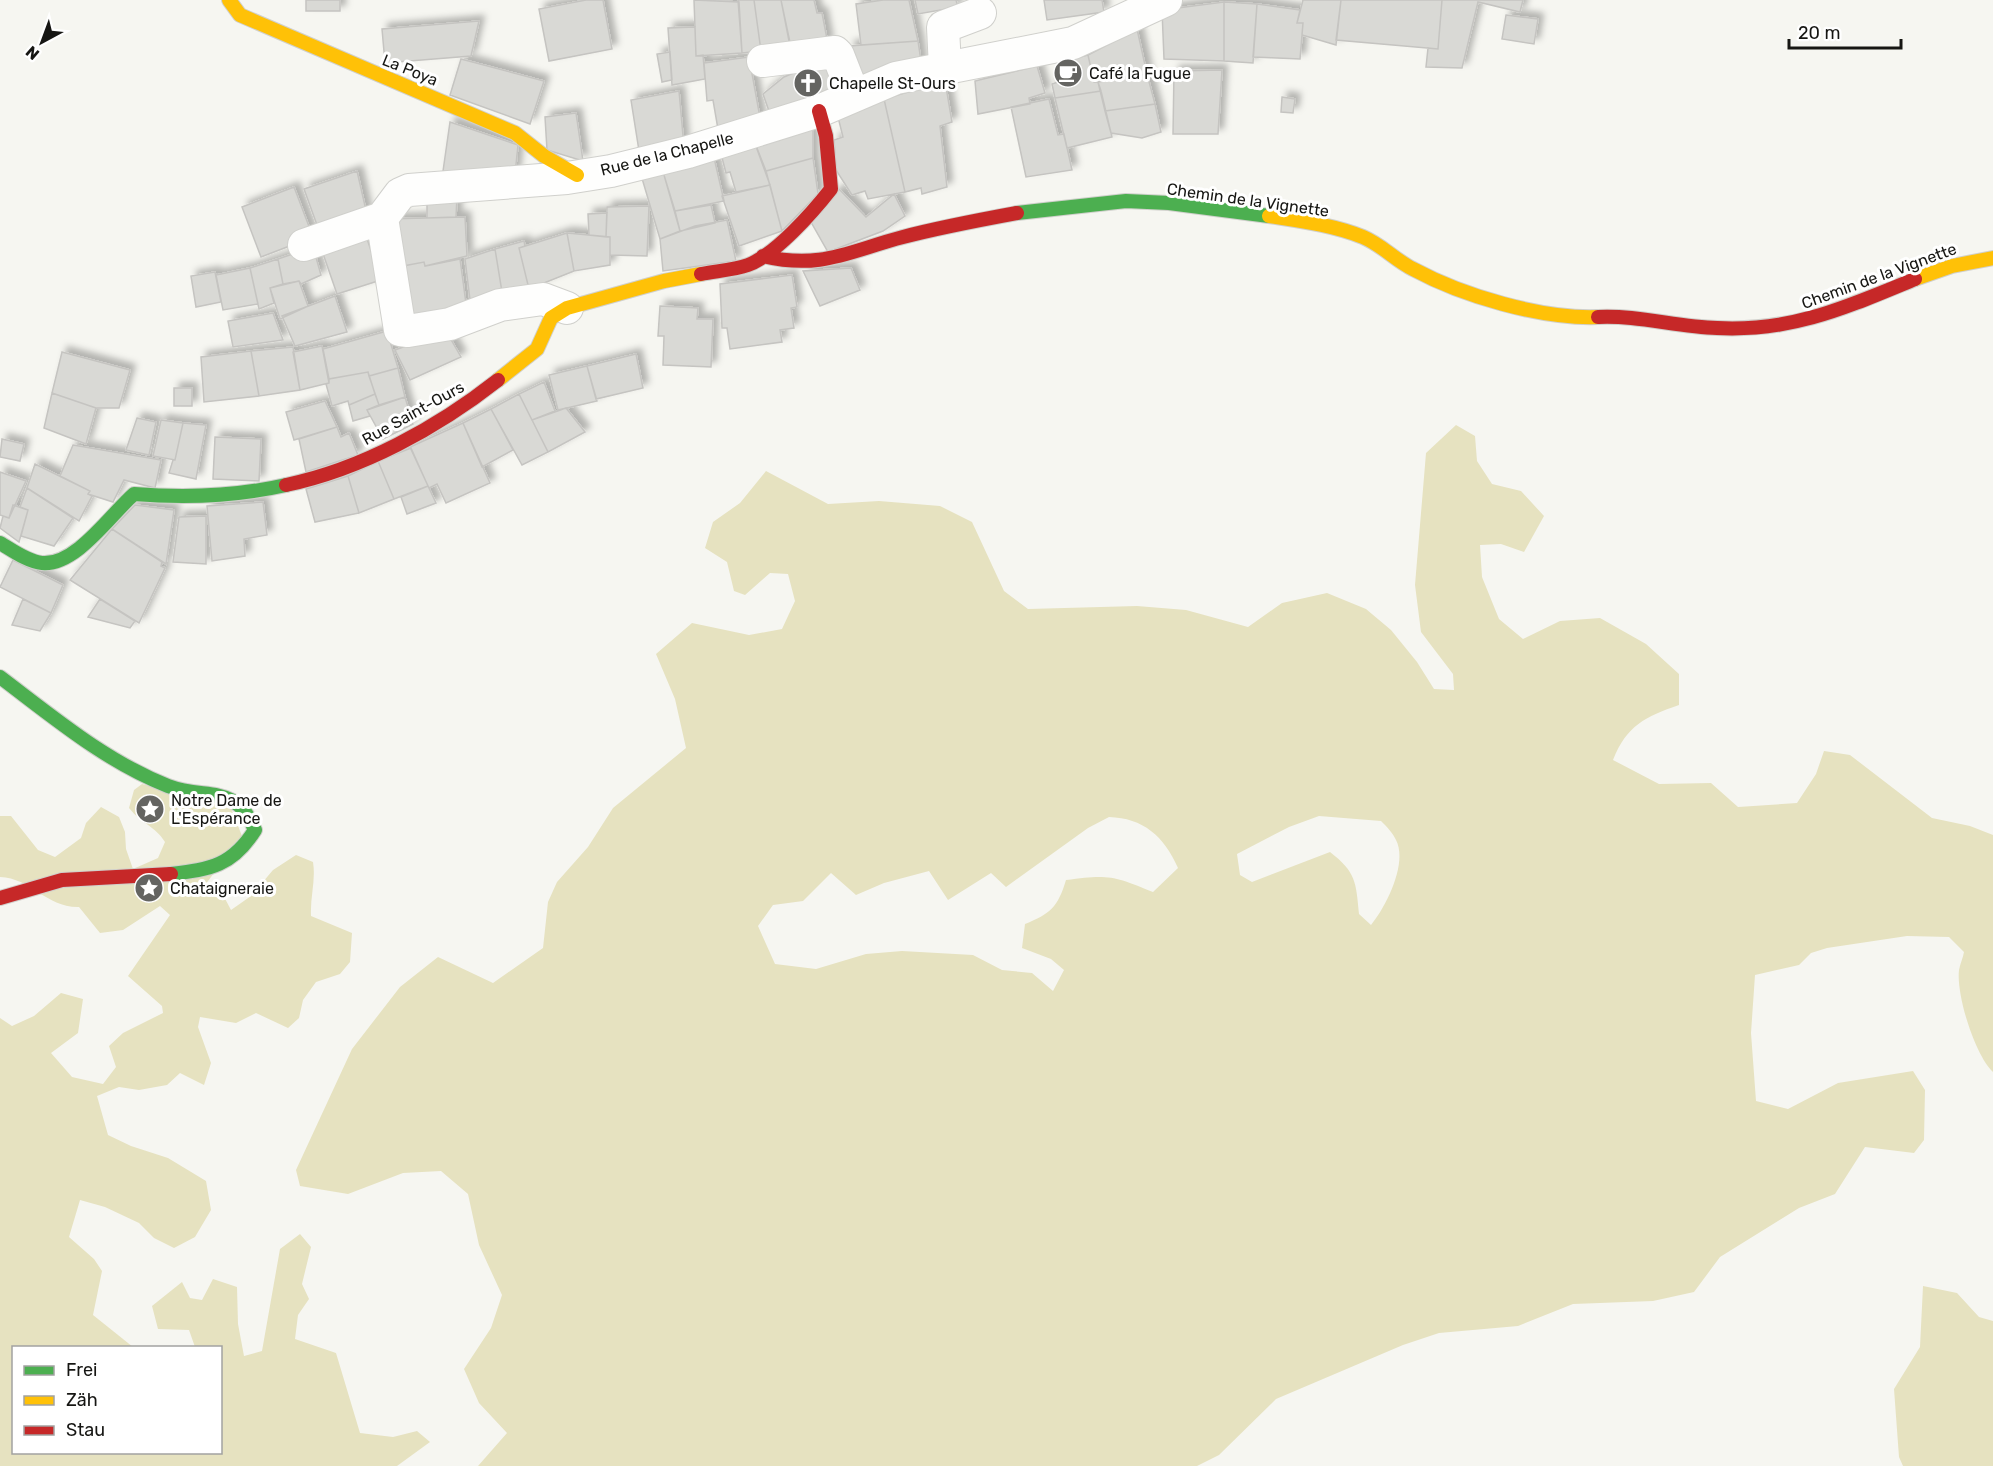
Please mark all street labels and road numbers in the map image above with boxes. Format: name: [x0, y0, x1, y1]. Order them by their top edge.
street label: La Poya: [379, 50, 441, 90]
street label: Rue de la Chapelle: [598, 128, 736, 180]
street label: Chemin de la Vignette: [1166, 179, 1330, 221]
street label: Chemin de la Vignette: [1799, 239, 1959, 313]
street label: Rue Saint-Ours: [359, 377, 467, 449]

